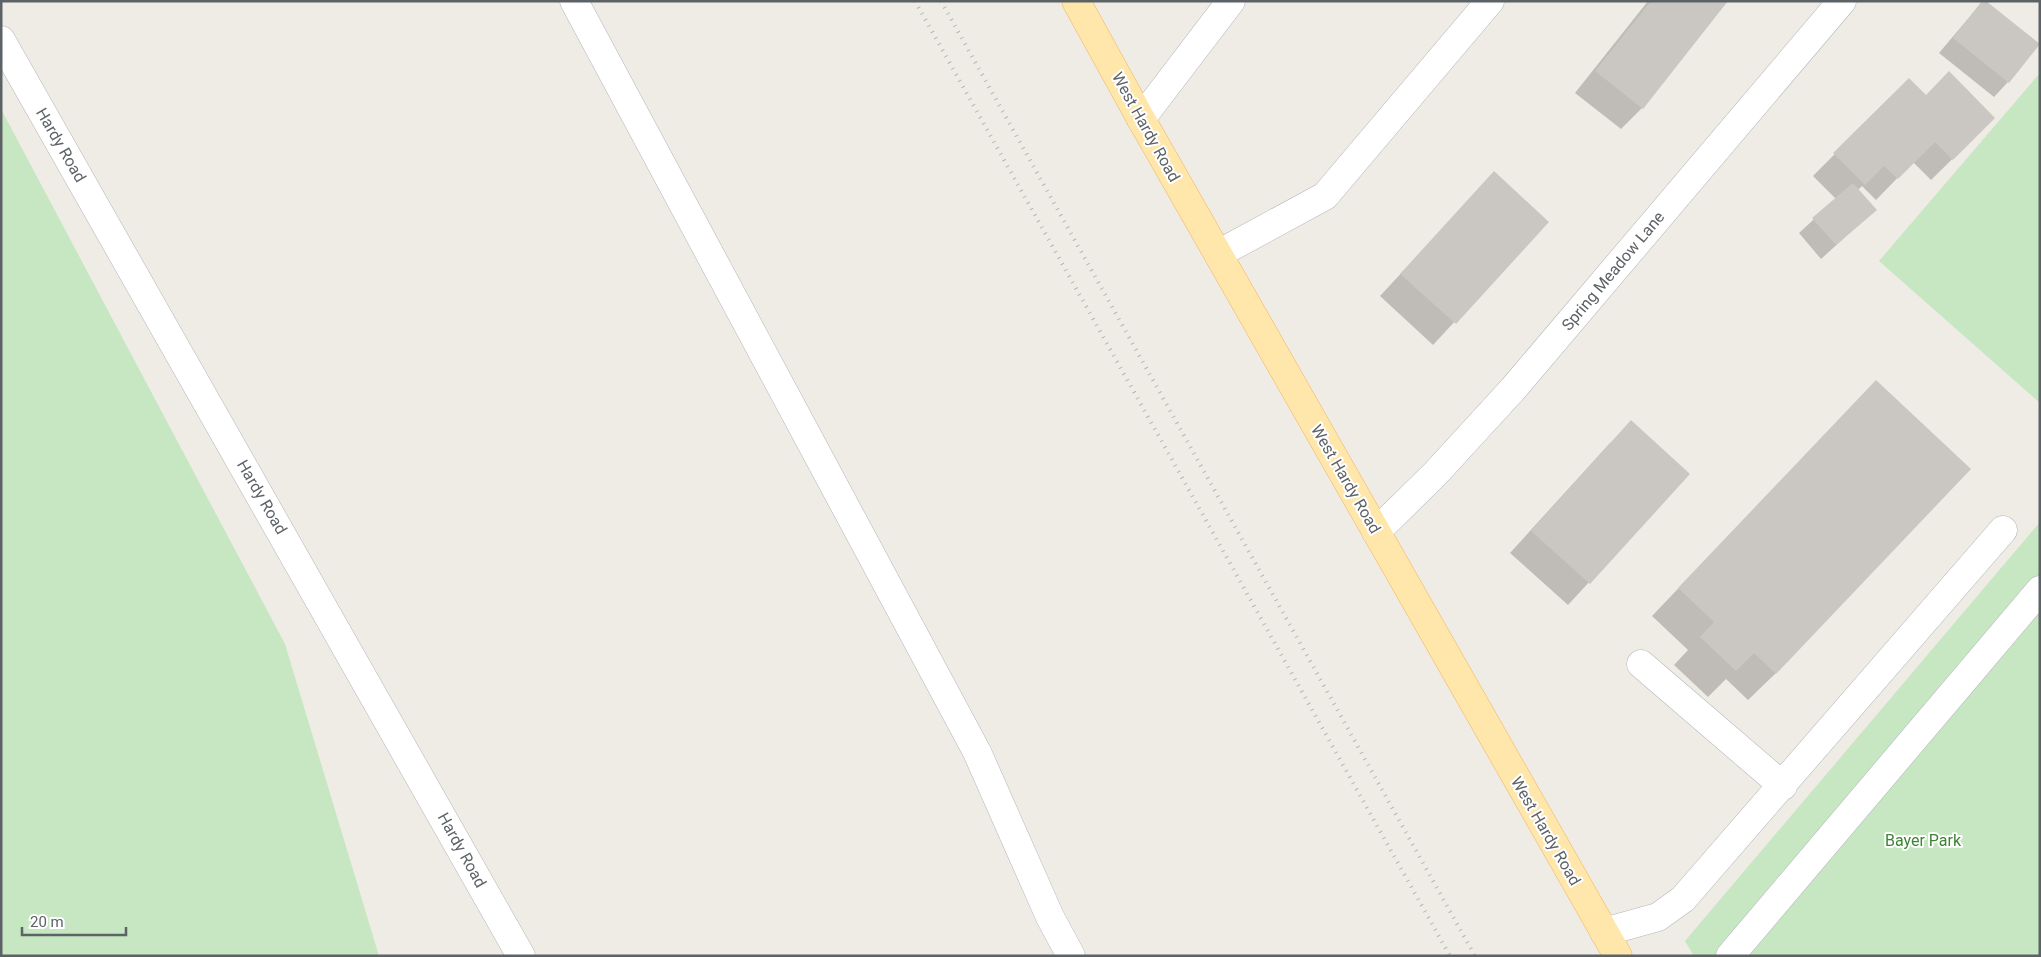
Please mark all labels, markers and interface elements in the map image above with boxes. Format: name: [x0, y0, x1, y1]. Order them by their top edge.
street label: West Hardy Road: [1108, 69, 1184, 185]
street label: Hardy Road: [32, 104, 90, 186]
street label: Spring Meadow Lane: [1558, 208, 1668, 334]
street label: West Hardy Road: [1307, 421, 1385, 537]
street label: Hardy Road: [233, 456, 291, 538]
street label: West Hardy Road: [1507, 773, 1585, 889]
street label: Hardy Road: [434, 809, 490, 891]
park label: Bayer Park: [1885, 831, 1962, 850]
scale bar: [22, 904, 126, 936]
text: 20 m: [30, 913, 64, 931]

